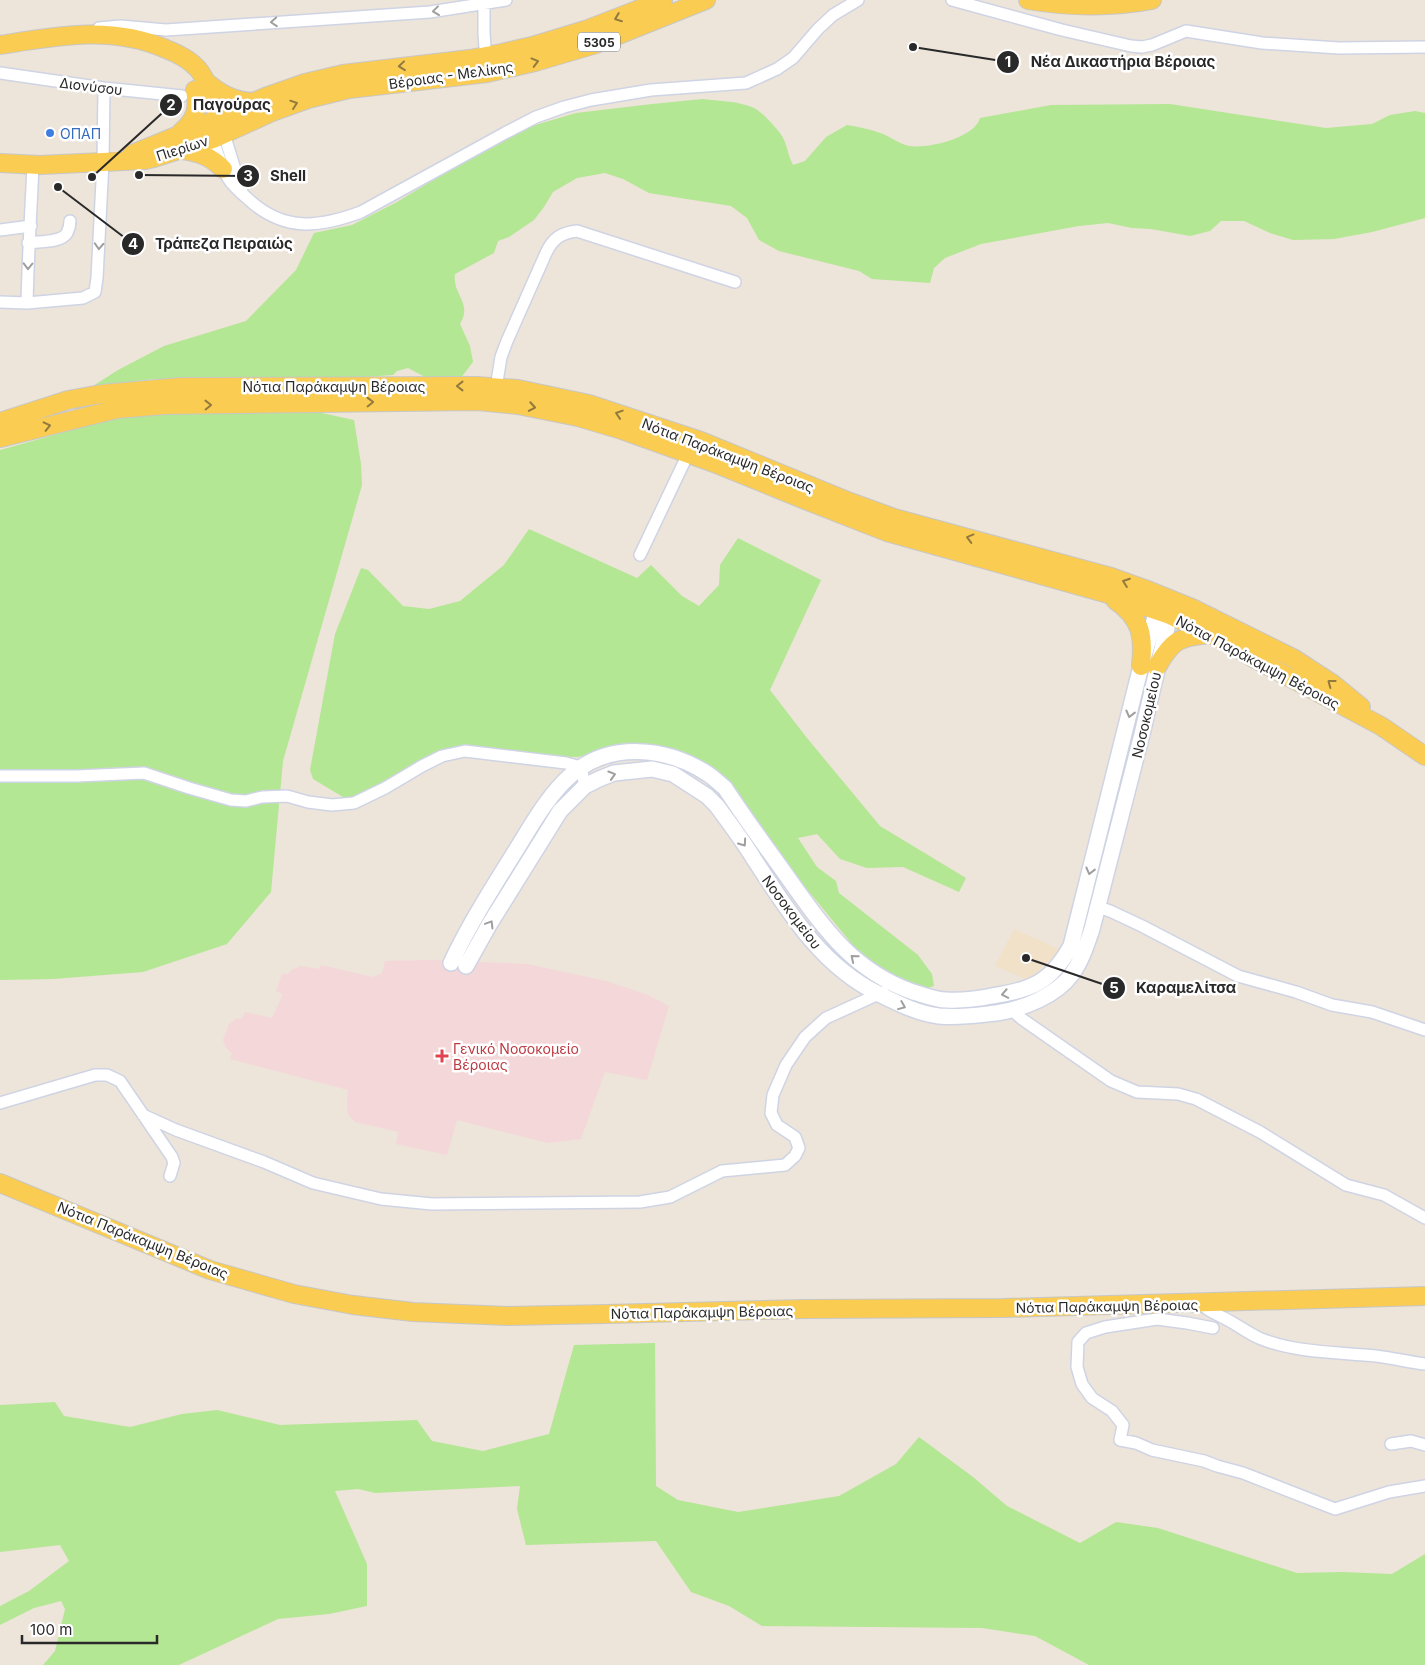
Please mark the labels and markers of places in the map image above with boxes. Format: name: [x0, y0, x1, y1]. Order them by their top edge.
callout: Νέα Δικαστήρια Βέροιας: [996, 47, 1226, 77]
callout: Παγούρας: [158, 90, 281, 120]
place label: ΟΠΑΠ: [60, 125, 101, 142]
marker: ΟΠΑΠ: [44, 127, 56, 139]
callout: Shell: [235, 161, 316, 191]
callout: Τράπεζα Πειραιώς: [120, 229, 303, 259]
callout: Καραμελίτσα: [1101, 973, 1246, 1003]
place label: Γενικό Νοσοκομείο Βέροιας: [453, 1040, 579, 1073]
marker: Γενικό Νοσοκομείο Βέροιας: [435, 1049, 449, 1063]

